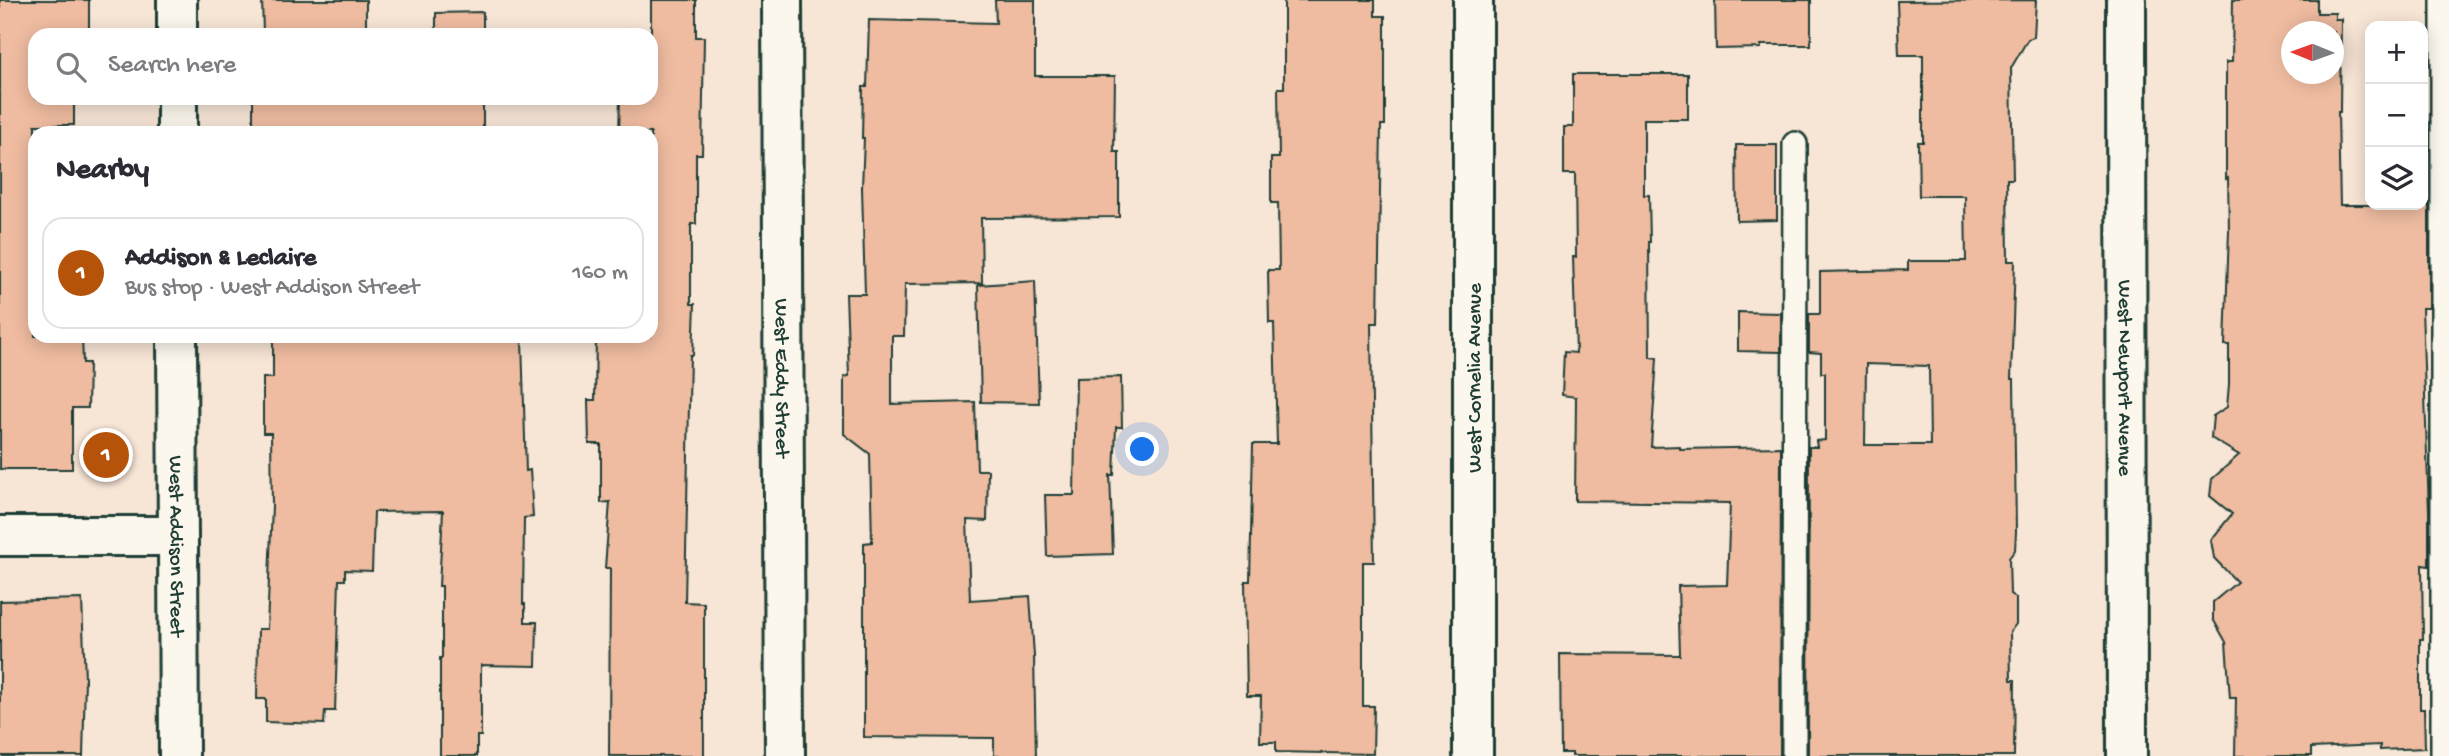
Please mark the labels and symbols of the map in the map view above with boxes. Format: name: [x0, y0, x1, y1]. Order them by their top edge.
north arrow: [2281, 21, 2344, 84]
street label: West Newport Avenue: [2110, 280, 2136, 477]
street label: West Cornelia Avenue: [1464, 282, 1489, 473]
street label: West Eddy Street: [767, 298, 793, 460]
pin: 1: [83, 429, 129, 481]
your location: [1125, 432, 1159, 466]
street label: West Addison Street: [162, 455, 187, 639]

